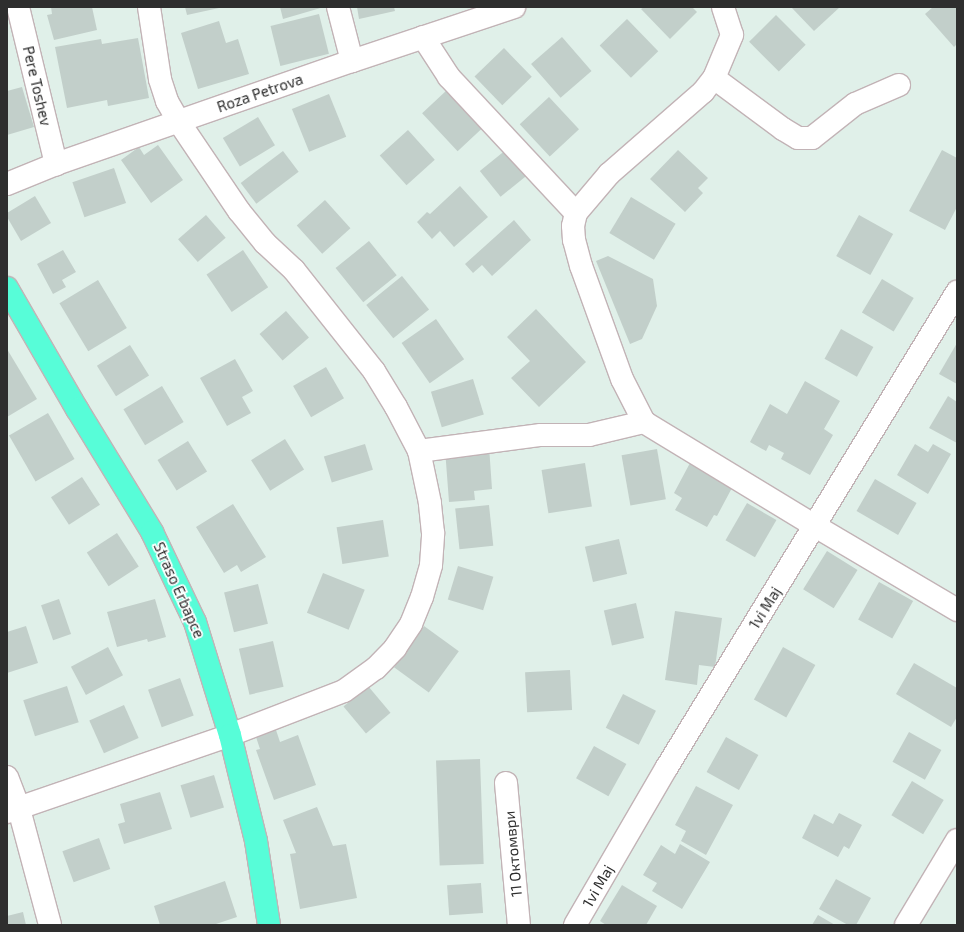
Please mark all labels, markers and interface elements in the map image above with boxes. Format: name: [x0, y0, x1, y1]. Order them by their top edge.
street label: Pere Toshev: [19, 44, 55, 128]
street label: Roza Petrova: [215, 70, 305, 116]
street label: Straso Erbapce: [150, 539, 208, 641]
street label: 1vi Maj: [745, 584, 785, 632]
street label: 11 Октомври: [500, 810, 526, 898]
street label: 1vi Maj: [579, 862, 617, 910]

